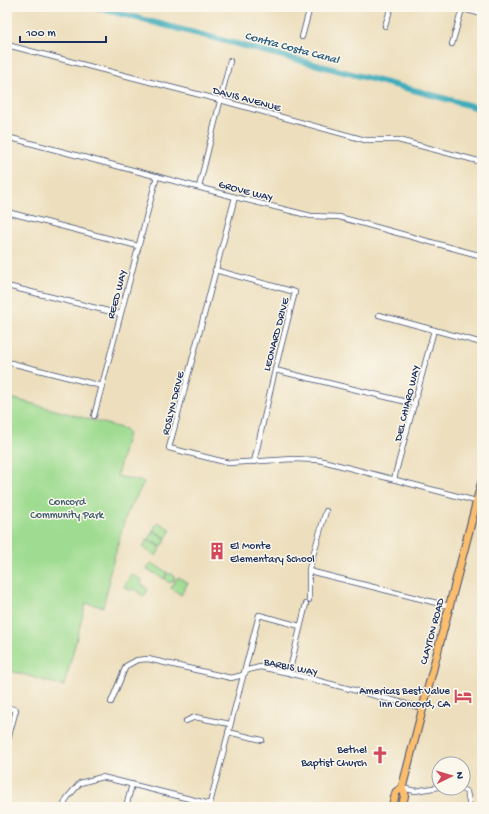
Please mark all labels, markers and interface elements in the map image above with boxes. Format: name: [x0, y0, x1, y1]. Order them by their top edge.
scale bar: [20, 18, 106, 44]
text: 100 m: [25, 27, 56, 41]
water label: Contra Costa Canal: [243, 30, 341, 69]
street label: DAVIS AVENUE: [210, 85, 283, 115]
street label: GROVE WAY: [217, 179, 274, 205]
street label: REED WAY: [106, 269, 130, 320]
street label: LEONARD DRIVE: [261, 296, 293, 372]
street label: DEL CHIARO WAY: [392, 364, 423, 444]
street label: ROSLYN DRIVE: [160, 369, 188, 436]
park label: Concord Community Park: [30, 497, 105, 522]
building icon: El Monte Elementary School: [207, 541, 227, 561]
place label: El Monte Elementary School: [230, 541, 315, 566]
street label: CLAYTON ROAD: [418, 596, 448, 666]
street label: BARBIS WAY: [262, 656, 319, 680]
place label: Americas Best Value Inn Concord, CA: [359, 686, 450, 711]
hotel icon: Americas Best Value Inn Concord, CA: [453, 686, 473, 706]
place label: Bethel Baptist Church: [300, 745, 368, 770]
church icon: Bethel Baptist Church: [370, 745, 390, 765]
north arrow: [431, 756, 471, 796]
text: N: [453, 771, 465, 779]

